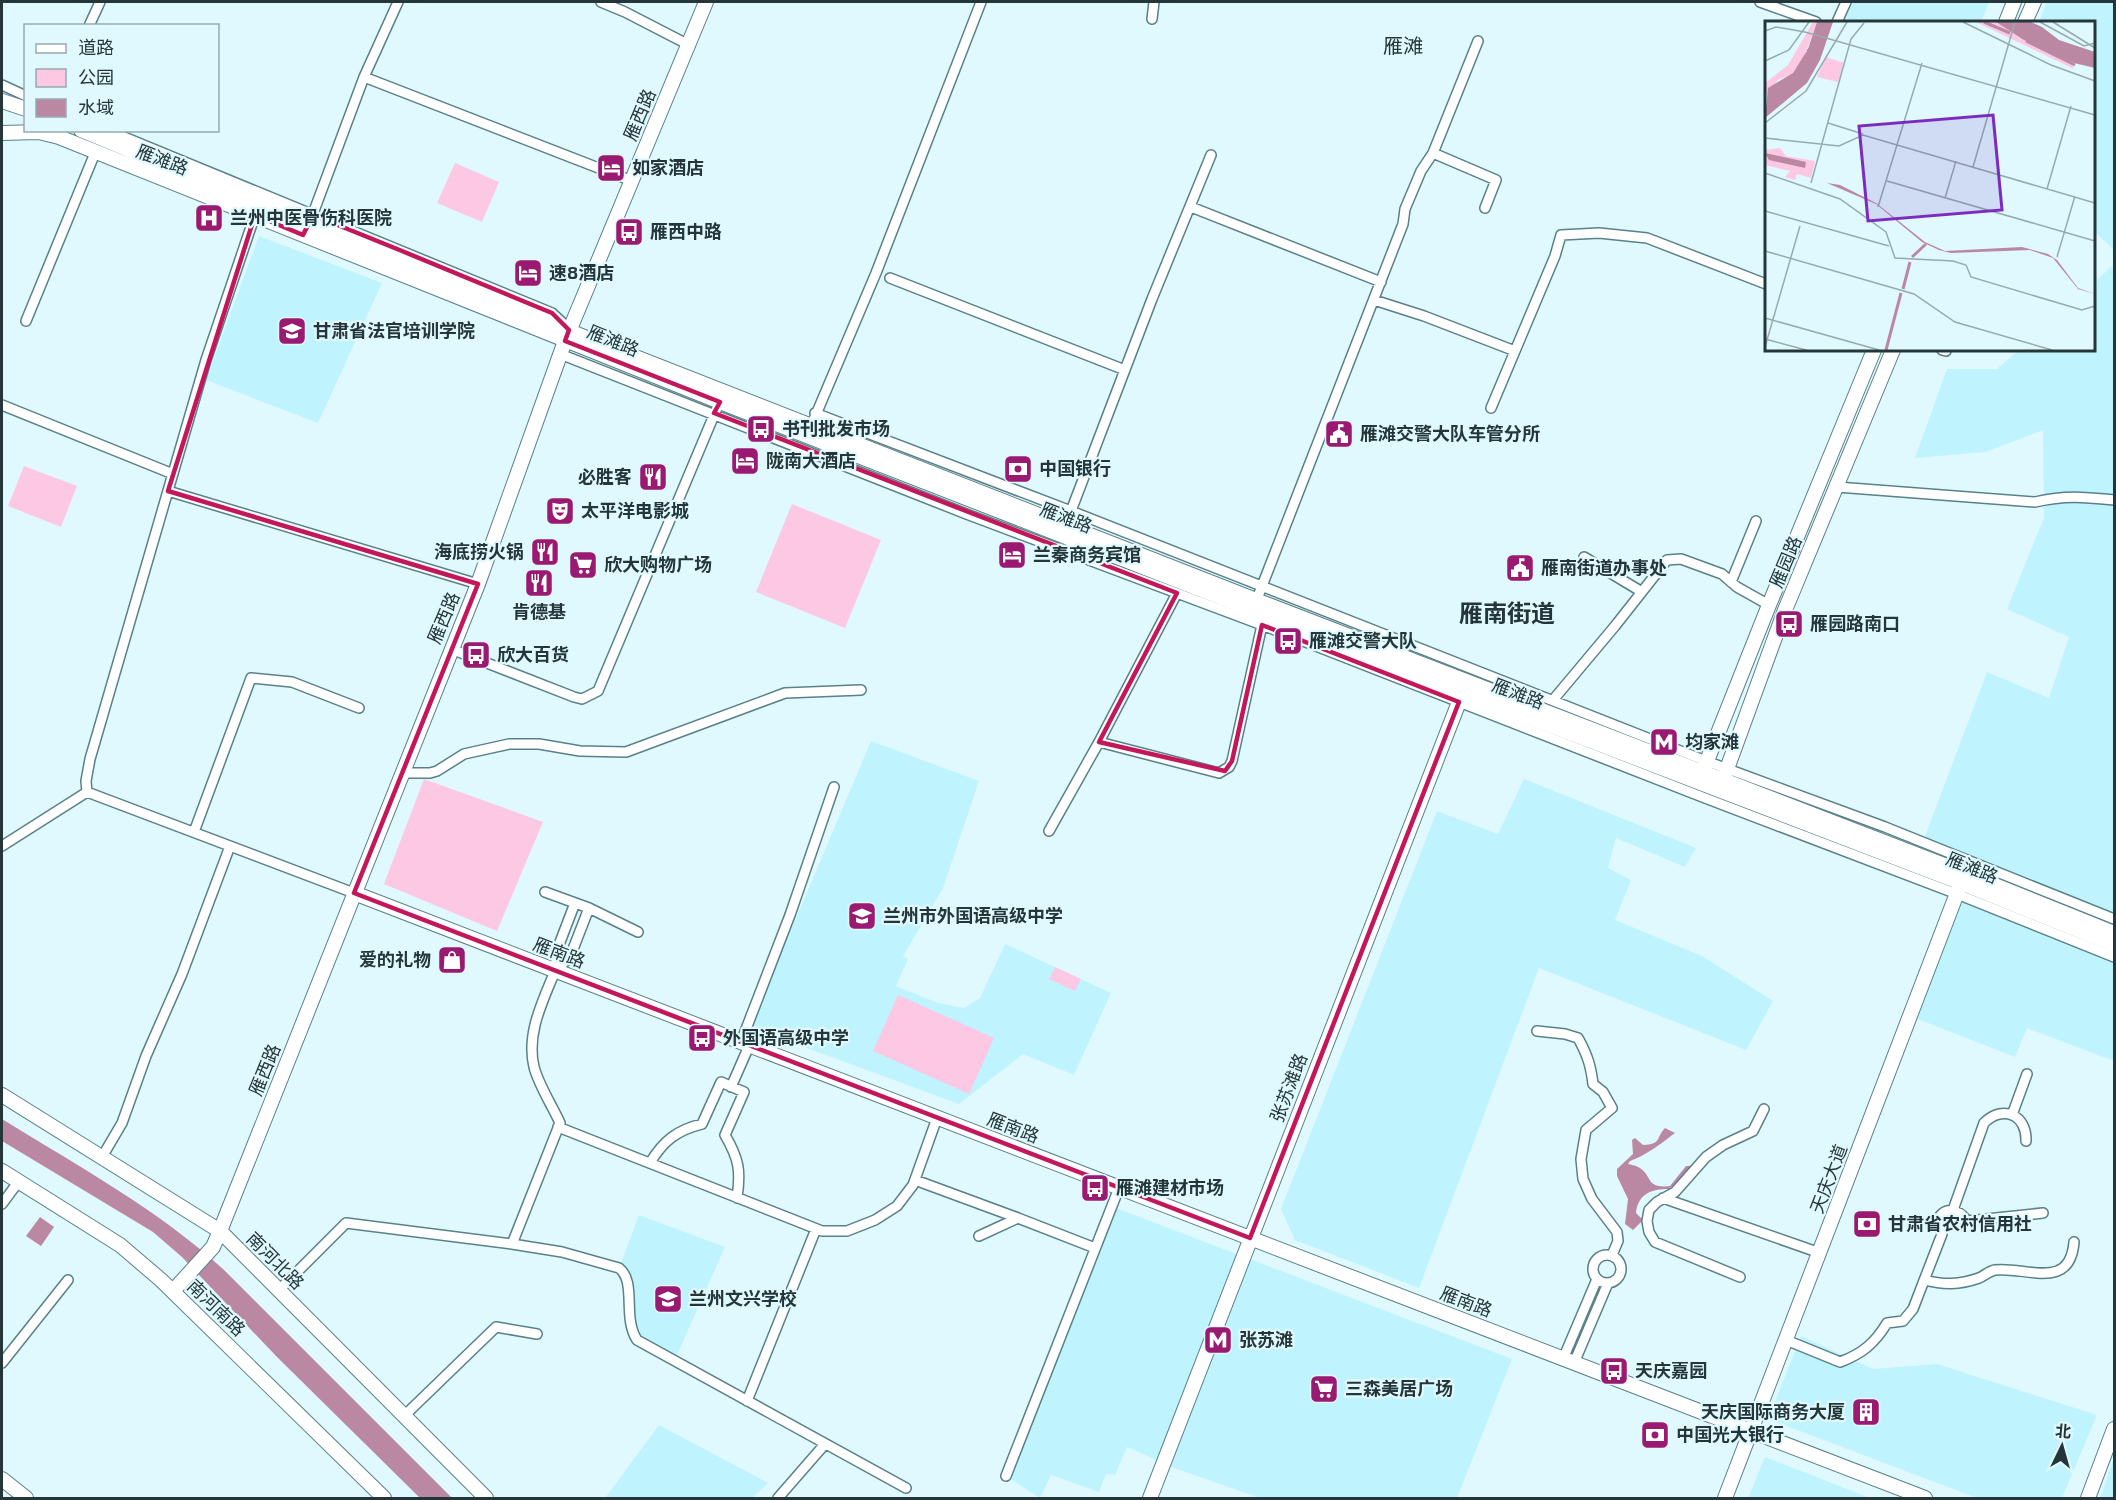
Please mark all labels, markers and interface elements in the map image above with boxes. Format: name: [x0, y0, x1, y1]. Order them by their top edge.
inset map: [1765, 21, 2095, 351]
legend: [24, 24, 219, 132]
district label: 雁滩: [1383, 33, 1423, 57]
text: 道路: [78, 36, 114, 58]
text: 公园: [78, 66, 114, 88]
street label: 雁西路: [618, 85, 660, 144]
text: 水域: [78, 96, 114, 118]
street label: 雁滩路: [133, 139, 192, 179]
hotel icon: 如家酒店: [595, 152, 627, 184]
place label: 如家酒店: [632, 156, 704, 178]
hospital icon: 兰州中医骨伤科医院: [193, 202, 225, 234]
place label: 兰州中医骨伤科医院: [230, 206, 392, 228]
bus stop icon: 雁西中路: [613, 216, 645, 248]
place label: 雁西中路: [650, 220, 722, 242]
hotel icon: 速8酒店: [512, 257, 544, 289]
place label: 速8酒店: [549, 261, 614, 283]
school or university icon: 甘肃省法官培训学院: [276, 315, 308, 347]
place label: 甘肃省法官培训学院: [313, 319, 475, 341]
street label: 雁滩路: [584, 320, 643, 360]
bus stop icon: 书刊批发市场: [745, 413, 777, 445]
place label: 书刊批发市场: [782, 417, 890, 439]
public building icon: 雁滩交警大队车管分所: [1323, 418, 1355, 450]
place label: 雁滩交警大队车管分所: [1360, 422, 1540, 444]
hotel icon: 陇南大酒店: [729, 445, 761, 477]
place label: 陇南大酒店: [766, 449, 856, 471]
bank icon: 中国银行: [1002, 453, 1034, 485]
place label: 中国银行: [1039, 457, 1111, 479]
restaurant icon: 必胜客: [637, 461, 669, 493]
place label: 必胜客: [578, 465, 632, 487]
theatre icon: 太平洋电影城: [544, 495, 576, 527]
street label: 雁滩路: [1037, 497, 1096, 537]
place label: 太平洋电影城: [581, 499, 689, 521]
street label: 雁园路: [1764, 532, 1806, 591]
restaurant icon: 海底捞火锅: [529, 536, 561, 568]
hotel icon: 兰秦商务宾馆: [996, 539, 1028, 571]
place label: 海底捞火锅: [434, 540, 524, 562]
place label: 兰秦商务宾馆: [1033, 543, 1141, 565]
supermarket icon: 欣大购物广场: [567, 549, 599, 581]
public building icon: 雁南街道办事处: [1504, 552, 1536, 584]
place label: 欣大购物广场: [604, 553, 712, 575]
place label: 雁南街道办事处: [1541, 556, 1667, 578]
restaurant icon: 肯德基: [523, 567, 555, 599]
street label: 雁西路: [422, 588, 464, 647]
district label: 雁南街道: [1459, 598, 1555, 627]
place label: 肯德基: [512, 600, 566, 622]
bus stop icon: 雁园路南口: [1773, 608, 1805, 640]
place label: 雁园路南口: [1810, 612, 1900, 634]
bus stop icon: 雁滩交警大队: [1272, 625, 1304, 657]
place label: 雁滩交警大队: [1309, 629, 1417, 651]
bus stop icon: 欣大百货: [460, 639, 492, 671]
place label: 欣大百货: [497, 643, 569, 665]
street label: 雁滩路: [1489, 673, 1548, 713]
metro station icon: 均家滩: [1648, 726, 1680, 758]
place label: 均家滩: [1685, 730, 1739, 752]
street label: 雁滩路: [1943, 847, 2002, 887]
school or university icon: 兰州市外国语高级中学: [846, 900, 878, 932]
place label: 兰州市外国语高级中学: [883, 904, 1063, 926]
street label: 雁南路: [530, 932, 589, 972]
shop icon: 爱的礼物: [436, 944, 468, 976]
place label: 爱的礼物: [359, 948, 431, 970]
bus stop icon: 外国语高级中学: [686, 1022, 718, 1054]
place label: 外国语高级中学: [723, 1026, 849, 1048]
street label: 雁西路: [244, 1040, 284, 1099]
street label: 张苏滩路: [1265, 1050, 1311, 1125]
street label: 雁南路: [984, 1107, 1043, 1147]
street label: 天庆大道: [1805, 1141, 1851, 1216]
bus stop icon: 雁滩建材市场: [1079, 1172, 1111, 1204]
place label: 雁滩建材市场: [1116, 1176, 1224, 1198]
bank icon: 甘肃省农村信用社: [1851, 1208, 1883, 1240]
place label: 甘肃省农村信用社: [1888, 1212, 2032, 1234]
street label: 南河北路: [242, 1227, 309, 1294]
street label: 南河南路: [183, 1274, 250, 1340]
street label: 雁南路: [1437, 1281, 1496, 1321]
school or university icon: 兰州文兴学校: [652, 1283, 684, 1315]
place label: 兰州文兴学校: [689, 1287, 797, 1309]
metro station icon: 张苏滩: [1202, 1324, 1234, 1356]
place label: 张苏滩: [1239, 1328, 1293, 1350]
bus stop icon: 天庆嘉园: [1598, 1355, 1630, 1387]
place label: 天庆嘉园: [1635, 1359, 1707, 1381]
supermarket icon: 三森美居广场: [1308, 1373, 1340, 1405]
place label: 三森美居广场: [1345, 1377, 1453, 1399]
building icon: 天庆国际商务大厦: [1850, 1396, 1882, 1428]
place label: 天庆国际商务大厦: [1701, 1400, 1845, 1422]
north arrow: [2032, 1416, 2092, 1476]
bank icon: 中国光大银行: [1639, 1419, 1671, 1451]
text: 北: [2055, 1420, 2072, 1441]
place label: 中国光大银行: [1676, 1423, 1784, 1445]

